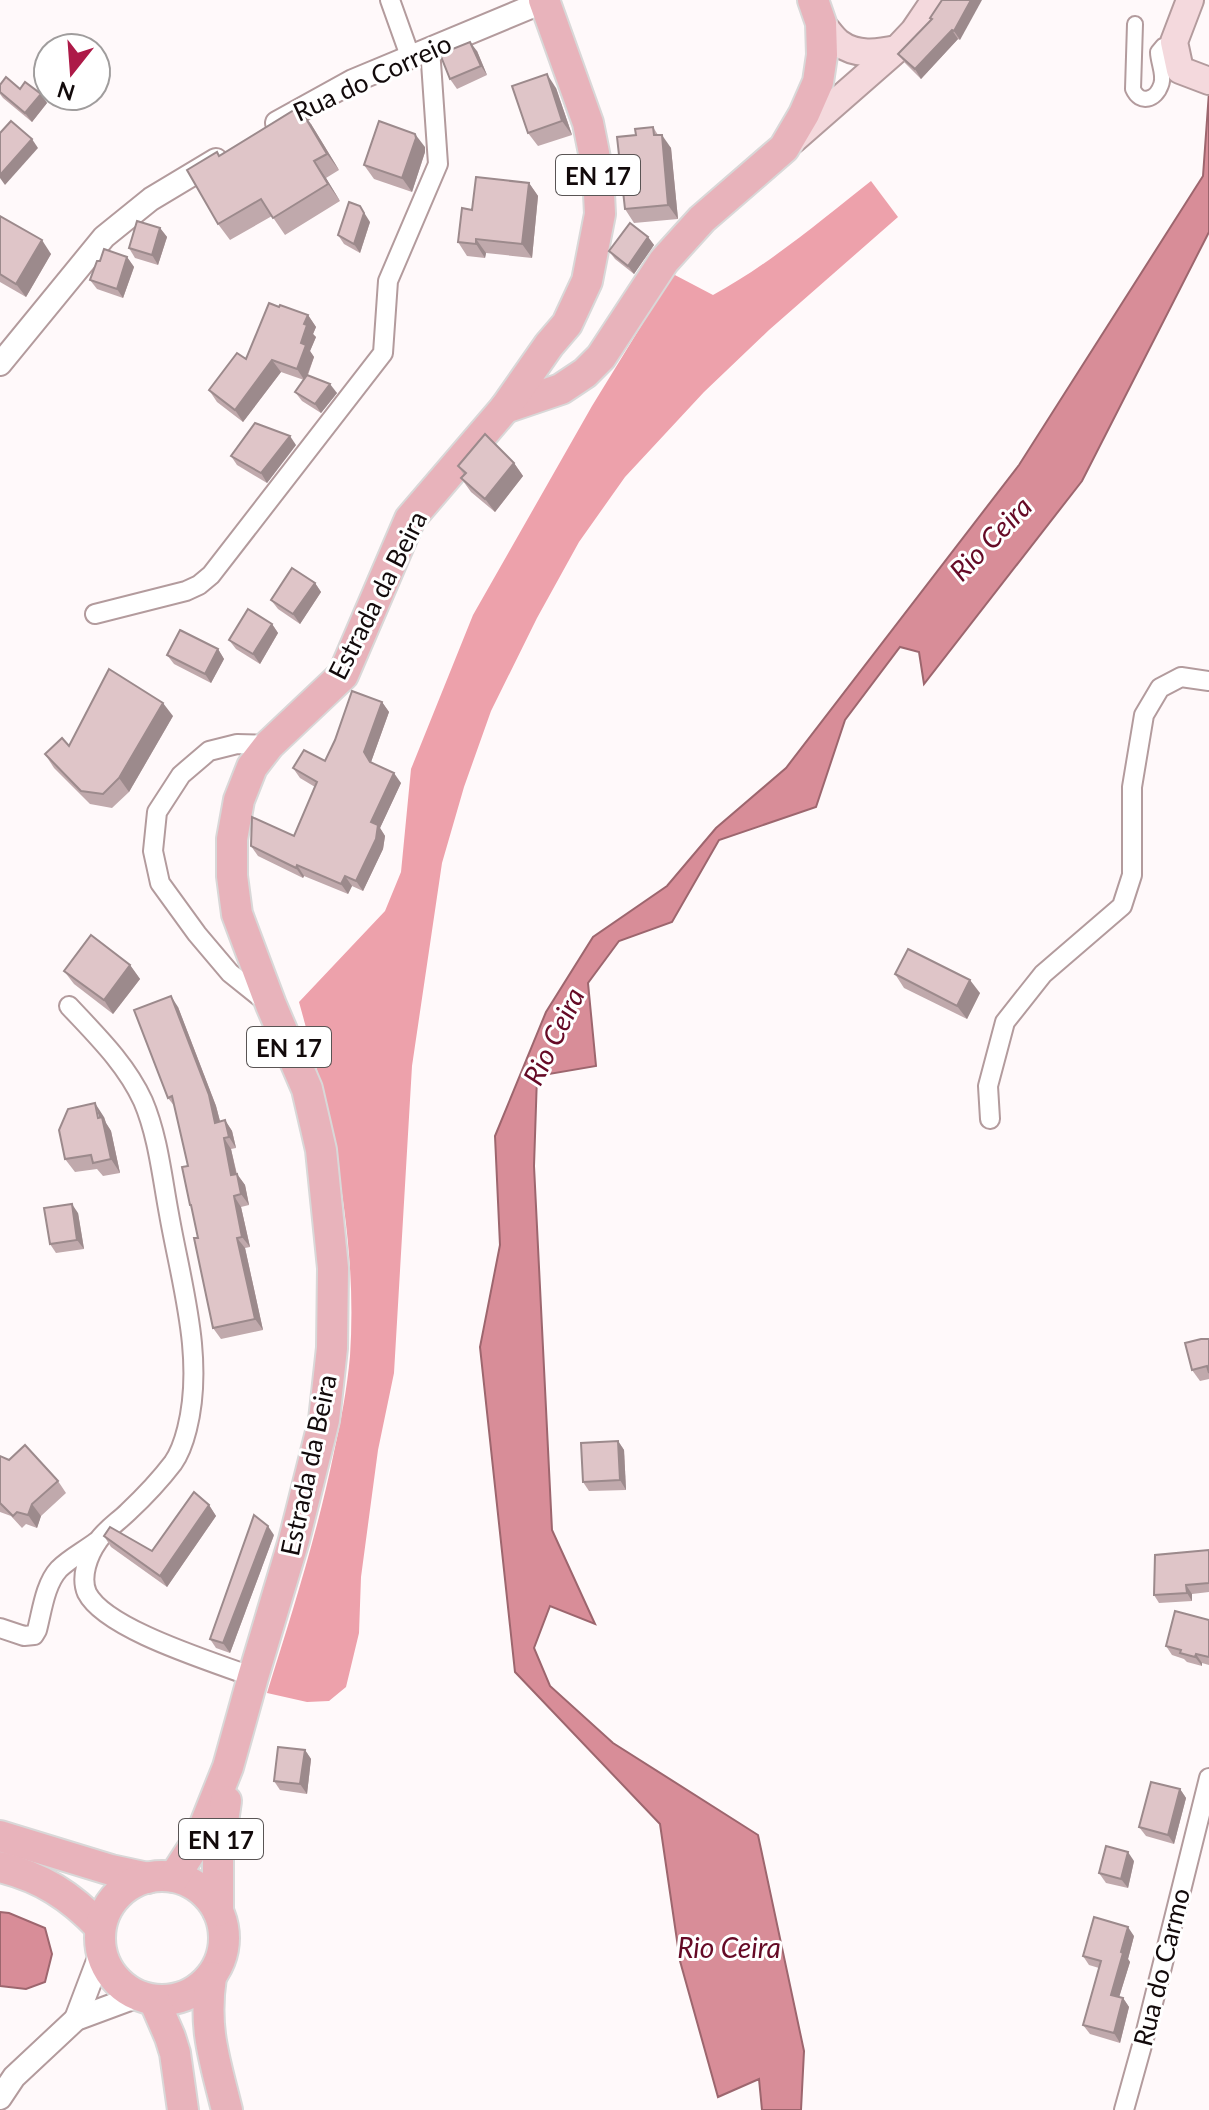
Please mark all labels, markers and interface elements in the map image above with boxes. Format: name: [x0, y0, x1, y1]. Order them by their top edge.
street label: Rua do Correio: [288, 26, 456, 128]
north arrow: [32, 32, 112, 112]
text: N: [54, 76, 78, 107]
road number: EN 17: [556, 155, 640, 195]
water label: Rio Ceira: [942, 489, 1038, 587]
street label: Estrada da Beira: [321, 505, 433, 685]
water label: Rio Ceira: [515, 982, 591, 1090]
road number: EN 17: [247, 1027, 331, 1067]
street label: Estrada da Beira: [273, 1371, 343, 1559]
road number: EN 17: [179, 1819, 263, 1859]
street label: Rua do Carmo: [1126, 1885, 1196, 2049]
water label: Rio Ceira: [677, 1930, 781, 1964]

